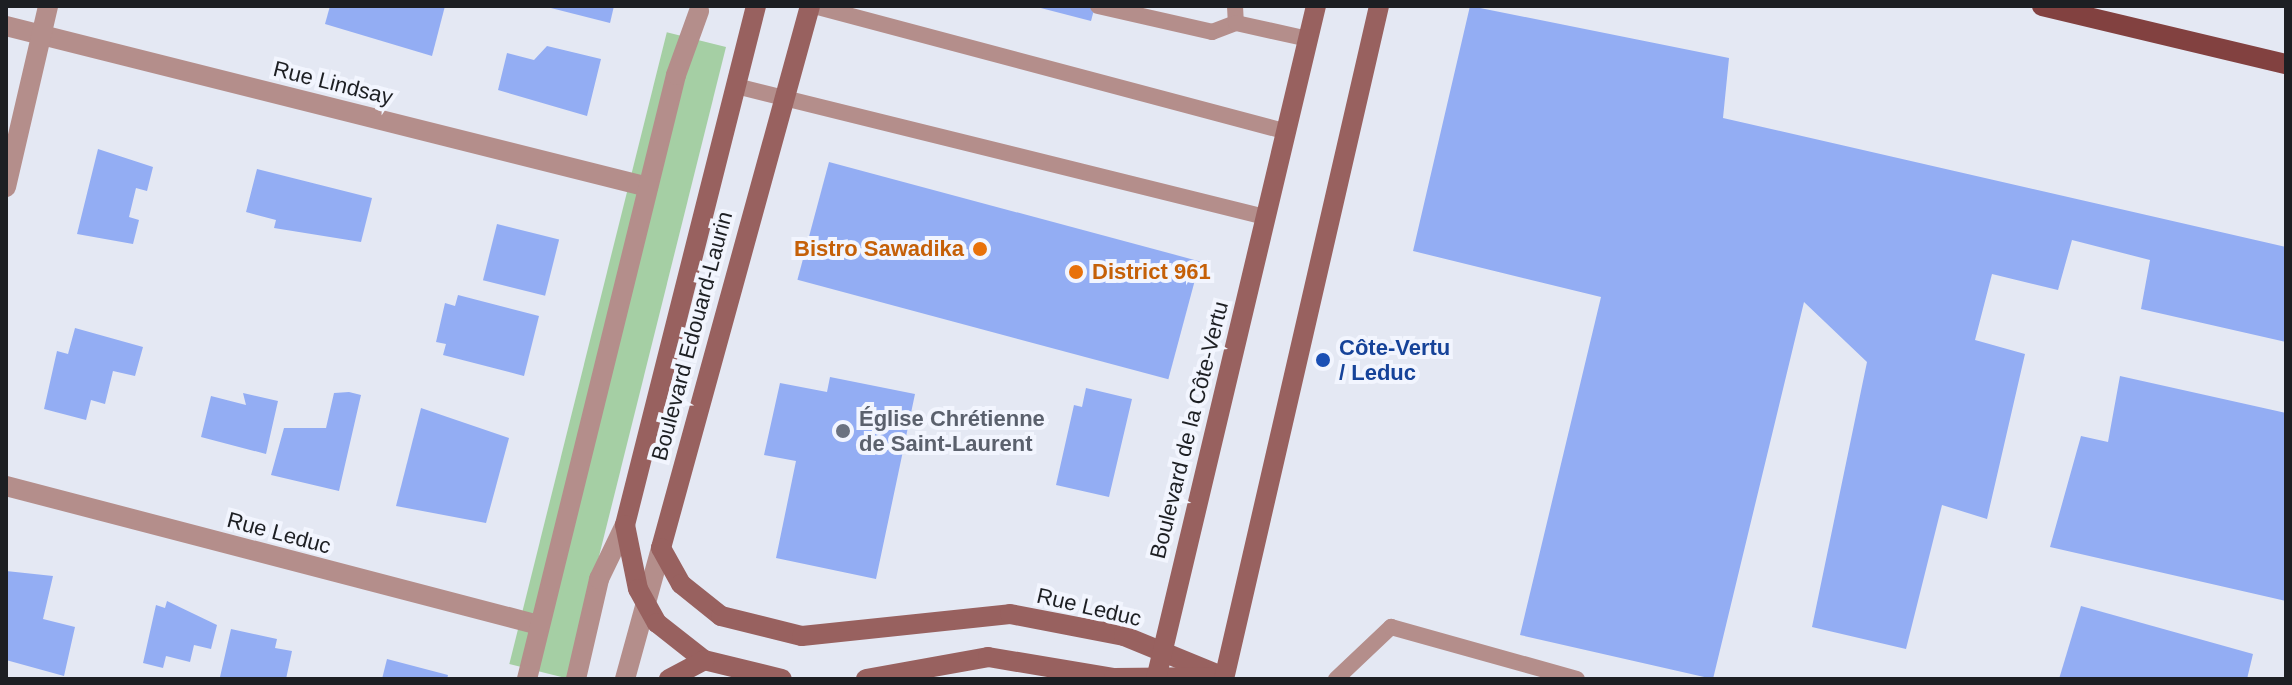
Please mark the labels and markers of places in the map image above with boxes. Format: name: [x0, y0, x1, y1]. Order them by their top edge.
place label: Bistro Sawadika: [794, 236, 964, 262]
marker: Bistro Sawadika: [971, 240, 989, 258]
place label: District 961: [1092, 259, 1211, 285]
marker: District 961: [1067, 263, 1085, 281]
place label: Côte-Vertu / Leduc: [1339, 334, 1450, 386]
marker: Côte-Vertu / Leduc: [1314, 351, 1332, 369]
place label: Église Chrétienne de Saint-Laurent: [859, 405, 1045, 456]
marker: Église Chrétienne de Saint-Laurent: [834, 422, 852, 440]

